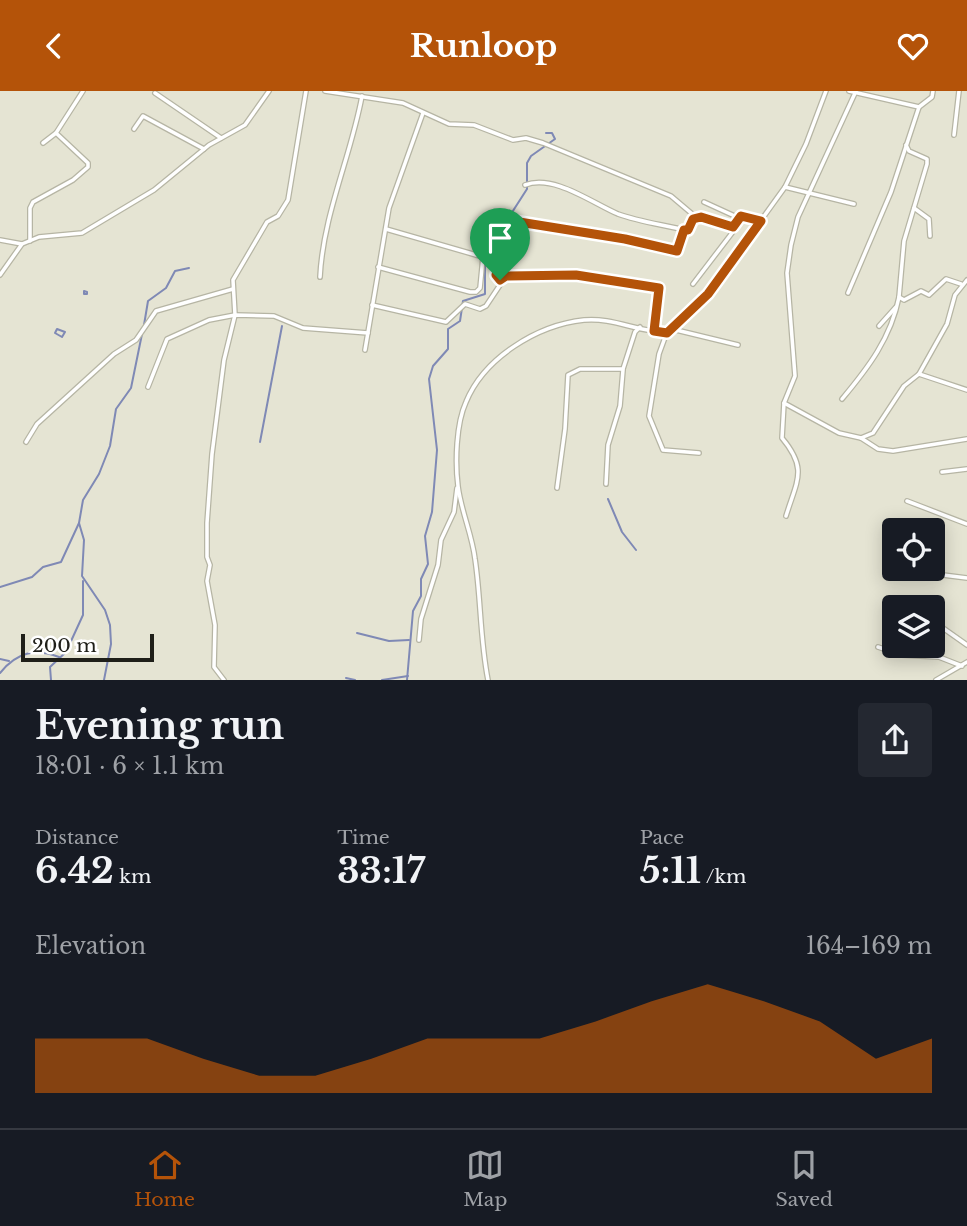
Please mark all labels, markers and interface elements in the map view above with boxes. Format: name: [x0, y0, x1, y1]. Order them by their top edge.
text: Runloop: [410, 26, 557, 66]
icon: back: [35, 27, 73, 65]
icon: heart: [894, 27, 932, 65]
pin: [470, 208, 530, 280]
icon: arrive: [481, 219, 519, 257]
map controls: [882, 518, 945, 658]
button: locate: [882, 518, 945, 581]
button: layers: [882, 595, 945, 658]
scale bar: [21, 631, 154, 663]
text: 200 m: [32, 634, 97, 657]
text: Evening run: [35, 702, 284, 749]
button: share: [858, 703, 932, 777]
text: 18:01 · 6 × 1.1 km: [35, 752, 224, 780]
text: Distance: [35, 826, 119, 849]
text: Time: [337, 826, 390, 849]
text: Pace: [640, 826, 684, 849]
text: 6.42: [35, 849, 114, 892]
text: 33:17: [337, 849, 425, 892]
text: 5:11: [640, 849, 701, 892]
text: km: [114, 865, 151, 888]
text: /km: [701, 865, 746, 888]
text: Elevation: [35, 932, 146, 960]
text: 164–169 m: [806, 932, 932, 960]
tab: Home: [134, 1146, 195, 1211]
tab: Map: [463, 1146, 507, 1211]
tab: Saved: [776, 1146, 833, 1211]

